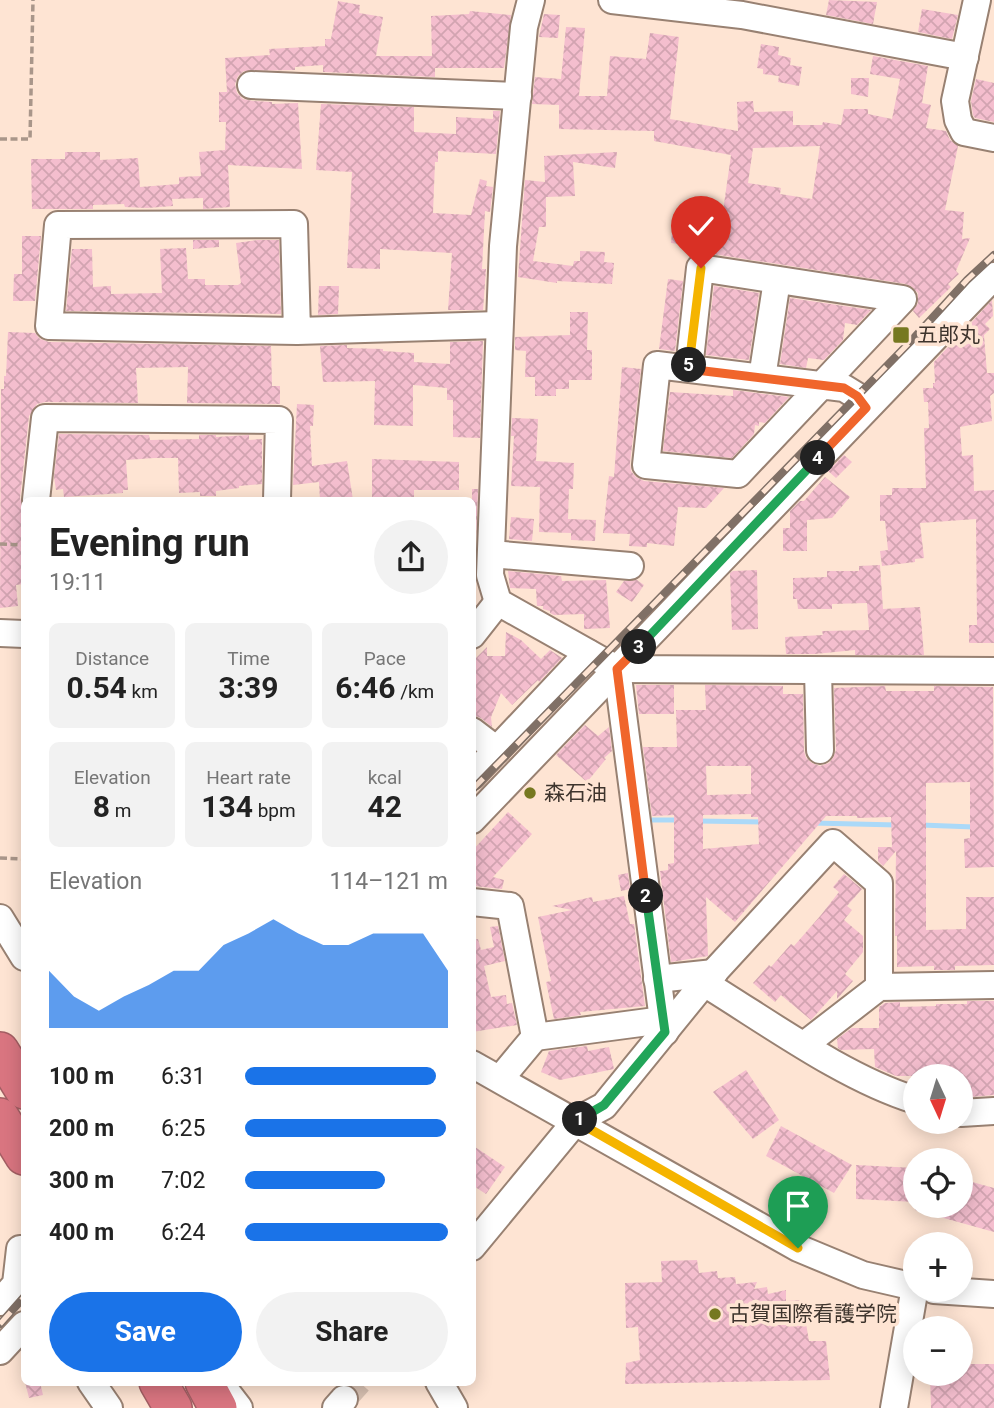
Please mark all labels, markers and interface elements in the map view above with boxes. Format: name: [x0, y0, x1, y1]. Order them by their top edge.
pin: [671, 196, 731, 268]
icon: check: [682, 207, 720, 245]
place label: 五郎丸: [917, 323, 980, 347]
marker: 五郎丸: [891, 325, 911, 345]
pin: 5: [672, 348, 706, 382]
text: 5: [683, 353, 694, 376]
pin: 4: [800, 440, 836, 476]
text: 4: [812, 446, 823, 469]
button: share: [374, 520, 448, 594]
text: Evening run: [49, 521, 250, 565]
text: 19:11: [49, 569, 106, 596]
pin: 3: [622, 630, 656, 664]
text: 3: [633, 635, 644, 658]
text: Distance: [75, 647, 149, 670]
text: Time: [227, 647, 270, 670]
text: Pace: [364, 647, 406, 670]
text: 0.54: [66, 670, 127, 705]
text: 3:39: [218, 670, 279, 705]
text: 6:46: [335, 670, 395, 705]
text: km: [127, 680, 158, 703]
text: /km: [395, 680, 434, 703]
text: Elevation: [74, 766, 151, 789]
text: Heart rate: [206, 766, 291, 789]
text: kcal: [368, 766, 402, 789]
place label: 森石油: [544, 781, 607, 805]
marker: 森石油: [522, 785, 538, 801]
text: 8: [93, 789, 110, 824]
text: 134: [201, 789, 253, 824]
text: 42: [368, 789, 402, 824]
text: m: [110, 799, 131, 822]
text: bpm: [253, 799, 296, 822]
text: Elevation: [49, 868, 142, 895]
text: 114–121 m: [329, 868, 448, 895]
pin: 2: [628, 878, 664, 914]
text: 2: [640, 884, 651, 907]
text: 100 m: [49, 1063, 114, 1090]
text: 6:31: [161, 1063, 205, 1090]
north arrow: [903, 1064, 973, 1134]
map controls: [903, 1064, 973, 1386]
pin: 1: [562, 1102, 598, 1136]
text: 1: [574, 1107, 585, 1130]
text: 200 m: [49, 1115, 114, 1142]
text: 6:25: [161, 1115, 205, 1142]
button: locate: [903, 1148, 973, 1218]
text: 300 m: [49, 1167, 114, 1194]
text: 7:02: [161, 1167, 205, 1194]
pin: [768, 1176, 828, 1248]
icon: arrive: [779, 1187, 817, 1225]
text: 400 m: [49, 1219, 114, 1246]
text: 6:24: [161, 1219, 205, 1246]
button: +: [903, 1232, 973, 1302]
button: Save: [49, 1292, 242, 1372]
button: Share: [256, 1292, 448, 1372]
place label: 古賀国際看護学院: [729, 1302, 897, 1326]
marker: 古賀国際看護学院: [707, 1306, 723, 1322]
button: −: [903, 1316, 973, 1386]

